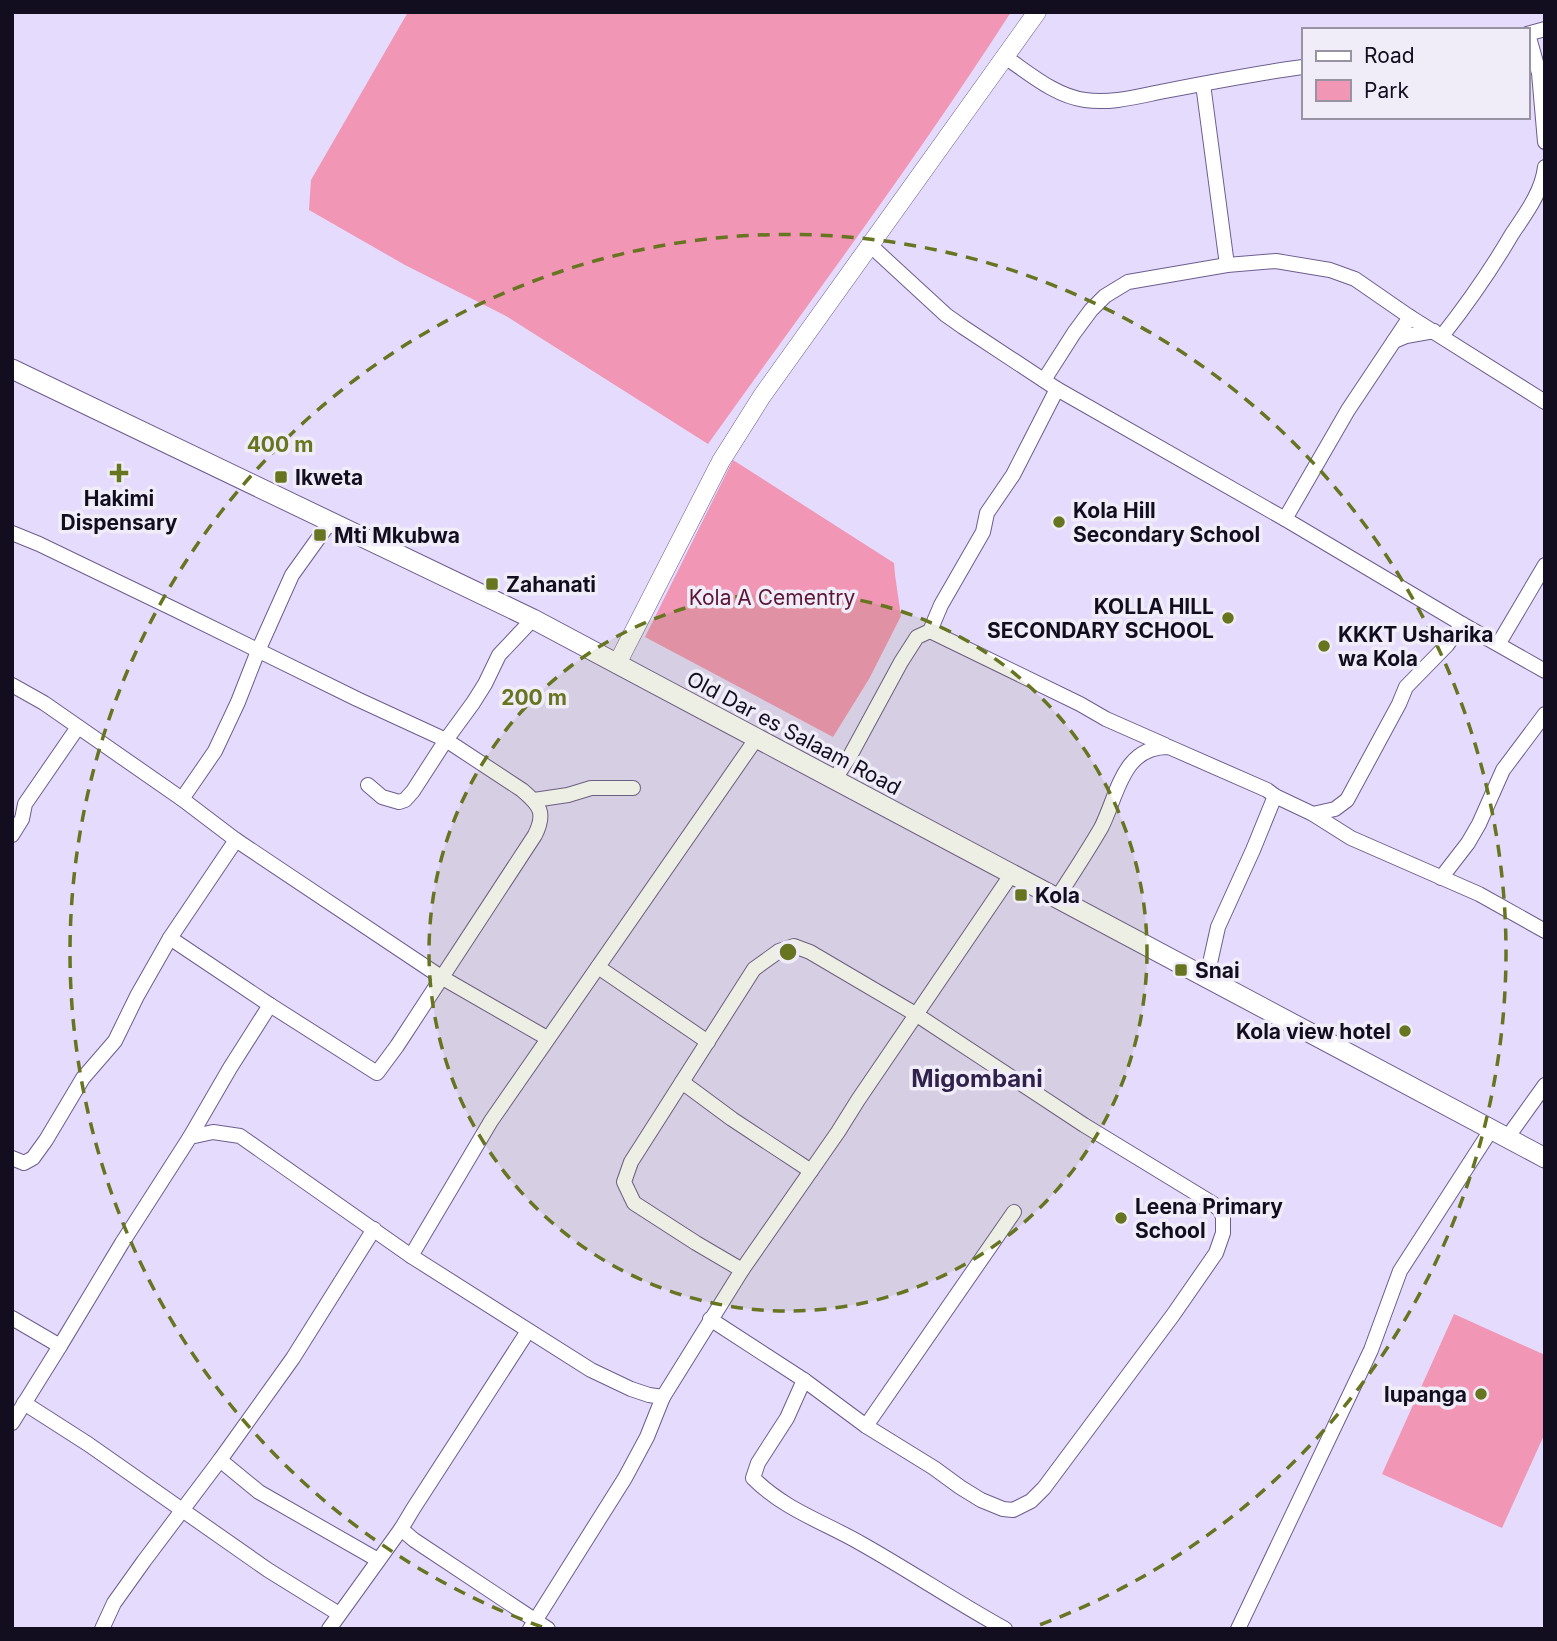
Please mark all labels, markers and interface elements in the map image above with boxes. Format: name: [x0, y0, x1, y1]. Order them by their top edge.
legend: [1302, 28, 1529, 119]
text: Road: [1364, 43, 1415, 68]
text: Park: [1364, 78, 1409, 103]
text: 400 m: [247, 432, 313, 457]
marker: Hakimi Dispensary: [109, 463, 129, 483]
place label: Ikweta: [295, 465, 363, 490]
marker: Ikweta: [273, 469, 289, 485]
place label: Hakimi Dispensary: [61, 486, 178, 535]
place label: Kola Hill Secondary School: [1073, 498, 1260, 547]
marker: Kola Hill Secondary School: [1051, 514, 1067, 530]
place label: Mti Mkubwa: [334, 523, 460, 548]
marker: Mti Mkubwa: [312, 527, 328, 543]
place label: Zahanati: [506, 572, 596, 597]
marker: Zahanati: [484, 576, 500, 592]
park label: Kola A Cementry: [689, 585, 855, 610]
place label: KOLLA HILL SECONDARY SCHOOL: [987, 594, 1214, 643]
marker: KOLLA HILL SECONDARY SCHOOL: [1220, 610, 1236, 626]
place label: KKKT Usharika wa Kola: [1338, 622, 1493, 671]
marker: KKKT Usharika wa Kola: [1316, 638, 1332, 654]
street label: Old Dar es Salaam Road: [683, 666, 905, 800]
text: 200 m: [501, 685, 567, 710]
place label: Kola: [1035, 883, 1080, 908]
marker: Kola: [1013, 887, 1029, 903]
centre of rings: [776, 940, 800, 964]
place label: Snai: [1195, 958, 1240, 983]
marker: Snai: [1173, 962, 1189, 978]
place label: Kola view hotel: [1236, 1019, 1391, 1044]
marker: Kola view hotel: [1397, 1023, 1413, 1039]
district label: Migombani: [911, 1064, 1043, 1093]
place label: Leena Primary School: [1135, 1194, 1283, 1243]
marker: Leena Primary School: [1113, 1210, 1129, 1226]
place label: lupanga: [1384, 1382, 1467, 1407]
marker: lupanga: [1473, 1386, 1489, 1402]

